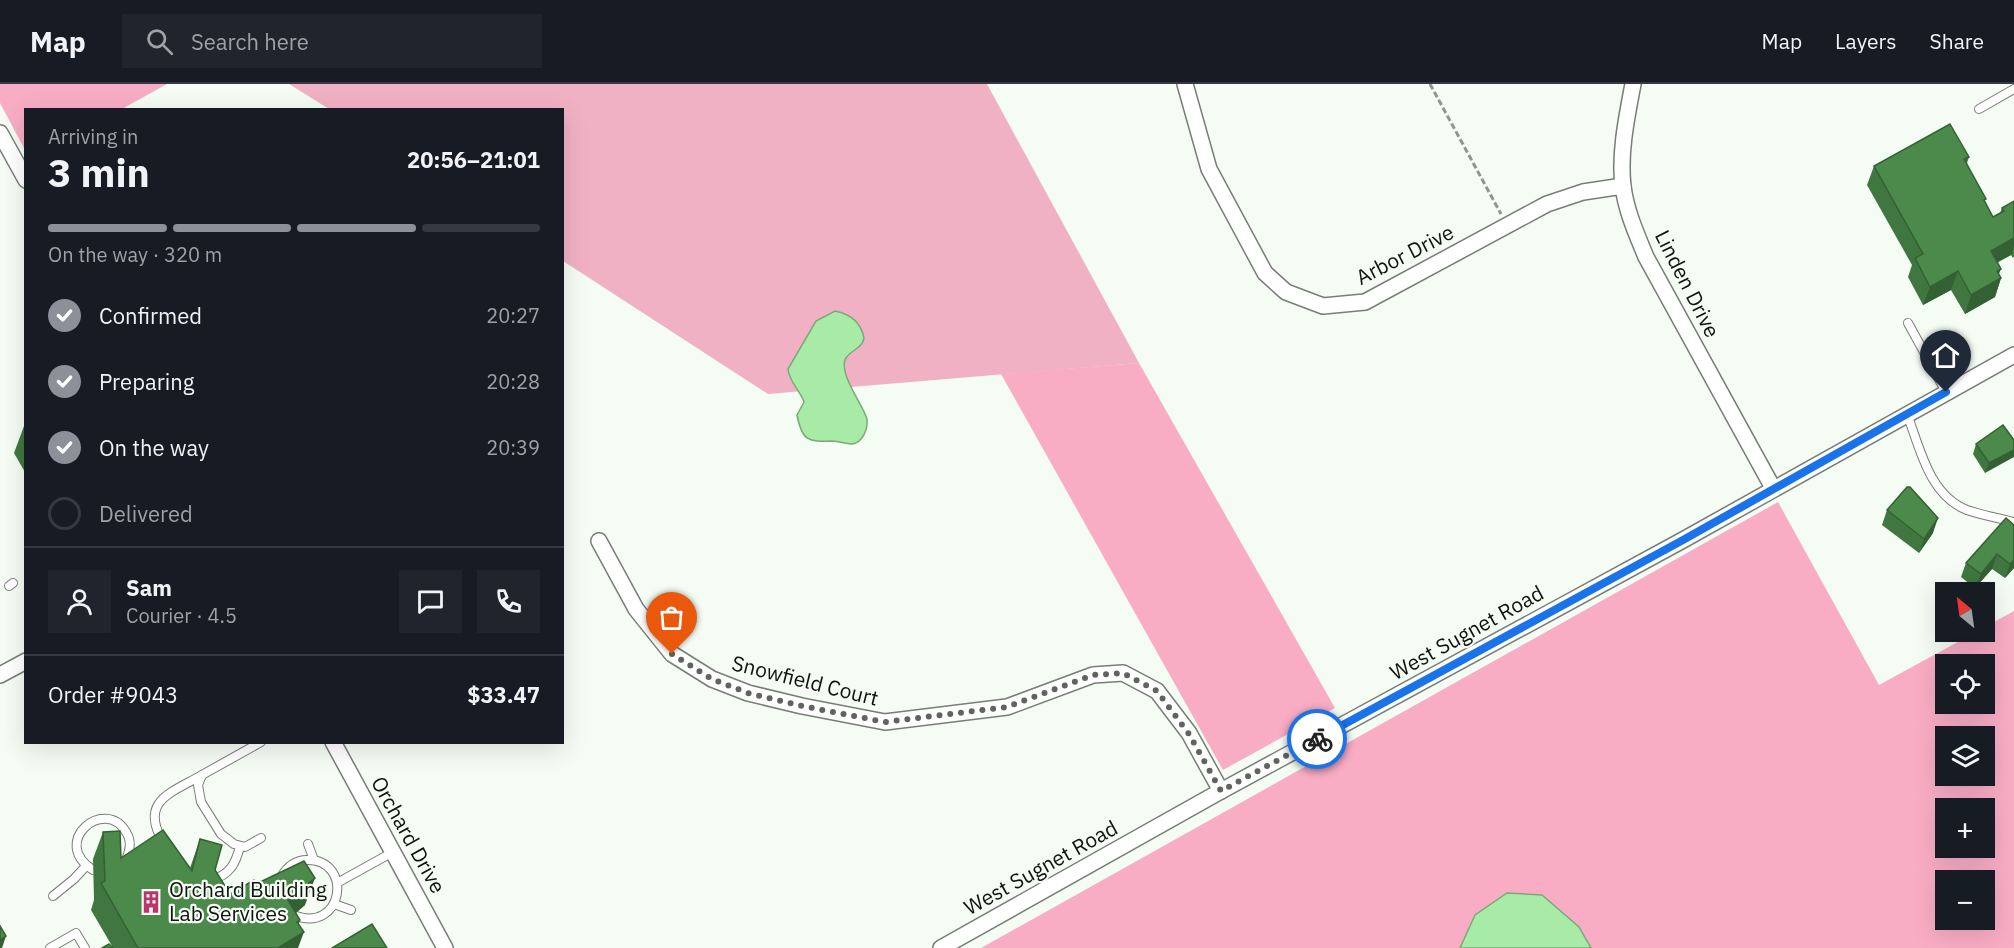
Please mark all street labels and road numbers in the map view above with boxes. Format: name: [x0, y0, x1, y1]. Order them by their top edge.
street label: Arbor Drive: [1351, 217, 1458, 291]
street label: Linden Drive: [1649, 225, 1727, 342]
street label: West Sugnet Road: [1385, 578, 1548, 686]
street label: Snowfield Court: [729, 648, 881, 712]
street label: Orchard Drive: [365, 771, 453, 898]
street label: West Sugnet Road: [959, 813, 1122, 921]

